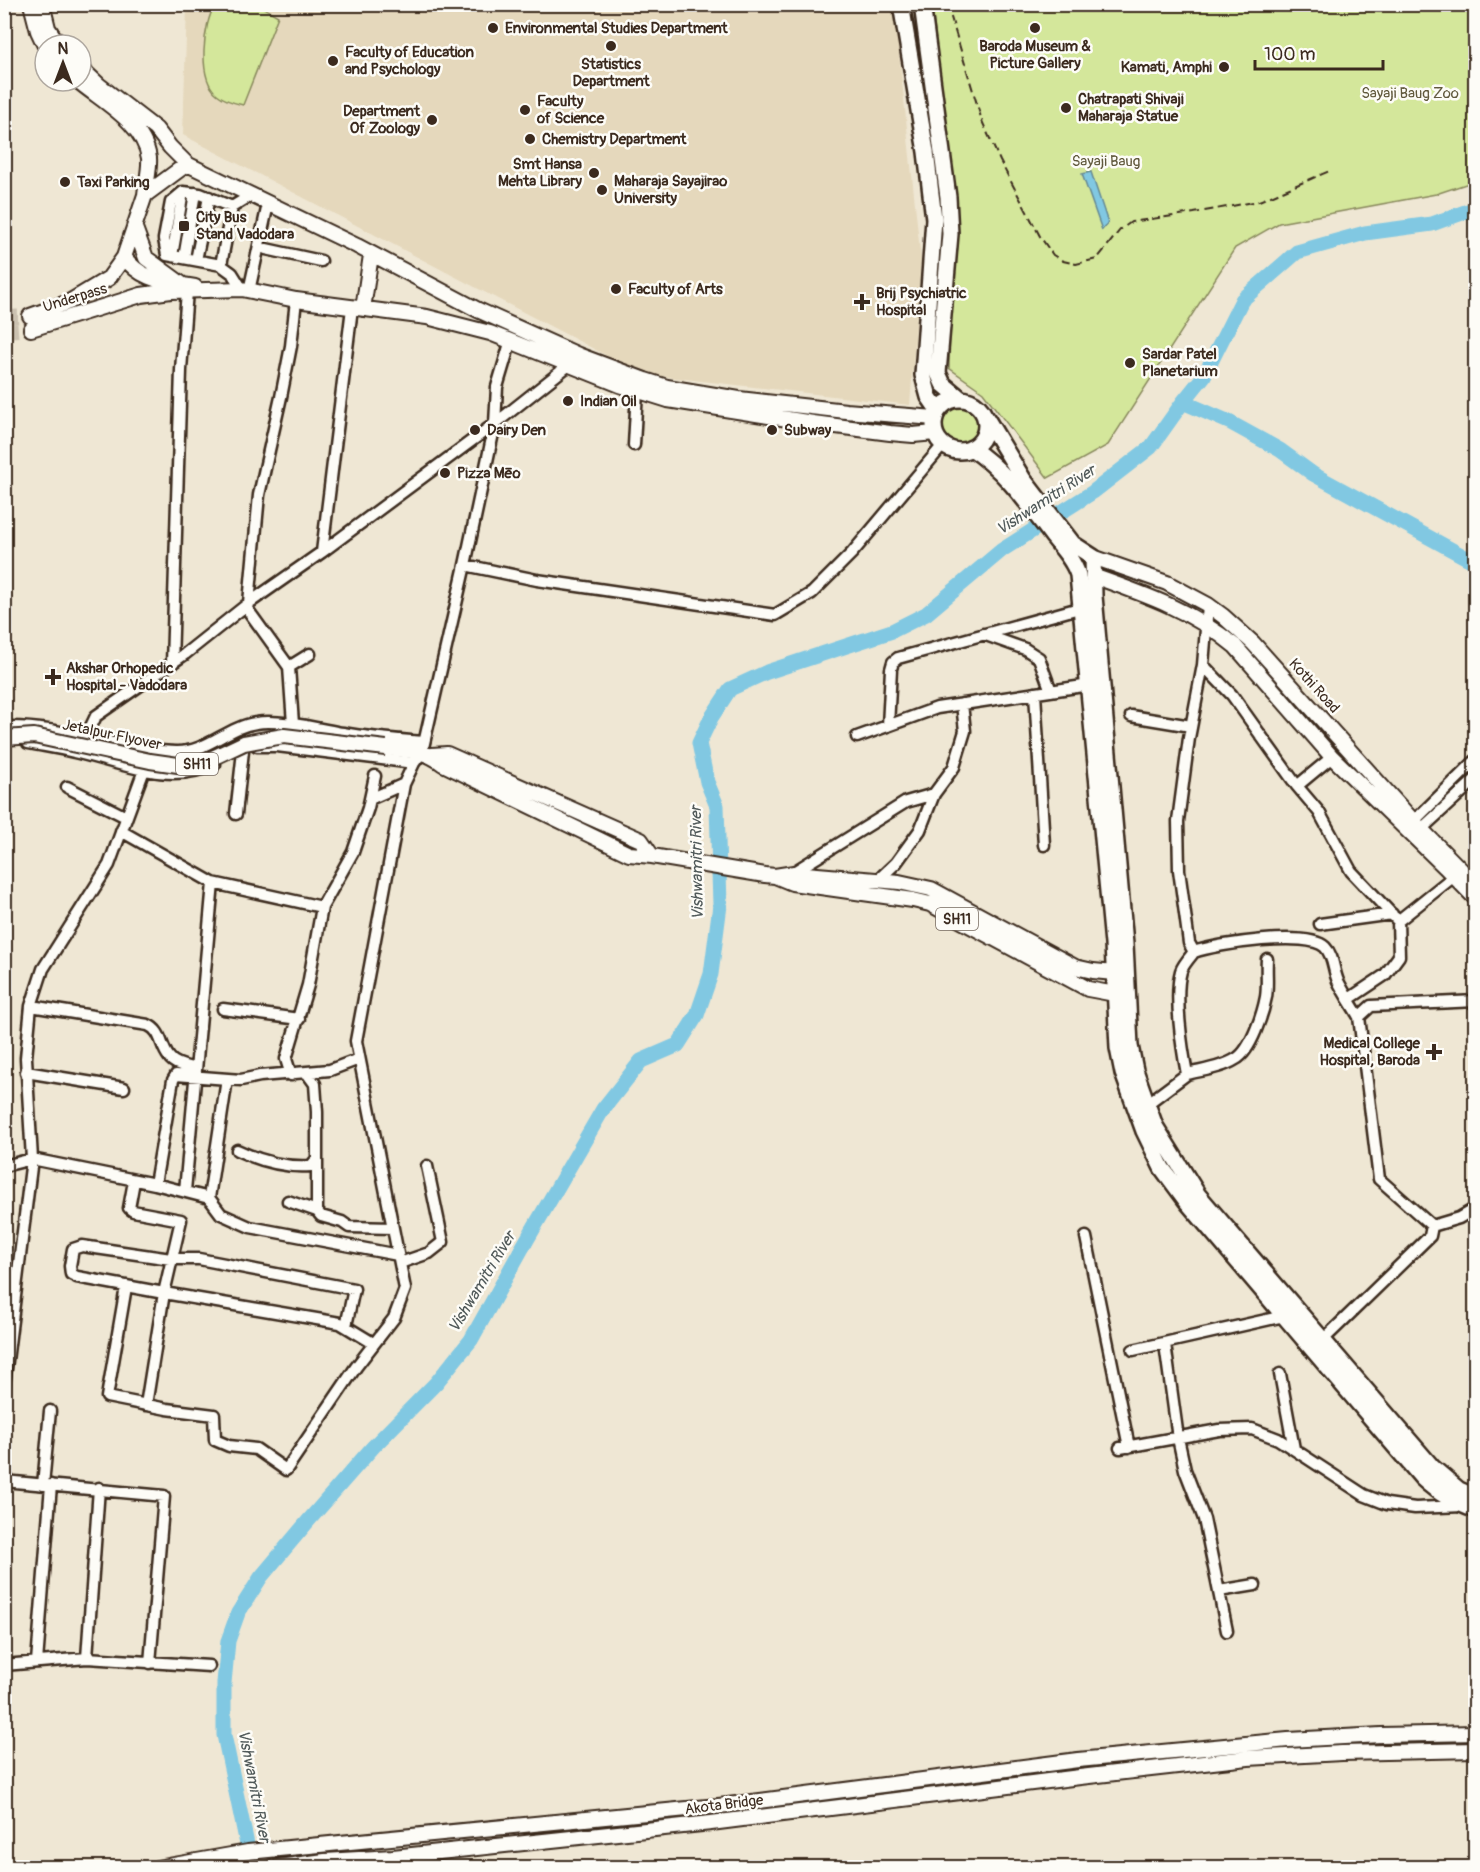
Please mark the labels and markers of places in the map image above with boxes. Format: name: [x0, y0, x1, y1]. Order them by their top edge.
place label: Environmental Studies Department: [505, 19, 728, 38]
marker: Environmental Studies Department: [486, 21, 500, 35]
marker: Baroda Museum & Picture Gallery: [1028, 21, 1042, 35]
place label: Baroda Museum & Picture Gallery: [979, 37, 1091, 73]
marker: Statistics Department: [604, 39, 618, 53]
place label: Faculty of Education and Psychology: [345, 43, 474, 79]
marker: Faculty of Education and Psychology: [326, 54, 340, 68]
place label: Statistics Department: [572, 55, 650, 91]
place label: Kamati, Amphi: [1121, 58, 1212, 77]
marker: Kamati, Amphi: [1217, 60, 1231, 74]
place label: Chatrapati Shivaji Maharaja Statue: [1078, 90, 1184, 126]
place label: Faculty of Science: [536, 92, 605, 128]
marker: Chatrapati Shivaji Maharaja Statue: [1059, 101, 1073, 115]
place label: Department Of Zoology: [343, 102, 421, 138]
marker: Faculty of Science: [518, 103, 532, 117]
marker: Department Of Zoology: [425, 113, 439, 127]
place label: Chemistry Department: [542, 130, 687, 149]
marker: Chemistry Department: [523, 132, 537, 146]
place label: Smt Hansa Mehta Library: [498, 155, 583, 191]
marker: Smt Hansa Mehta Library: [587, 166, 601, 180]
place label: Maharaja Sayajirao University: [614, 172, 727, 208]
place label: Taxi Parking: [76, 173, 150, 192]
marker: Taxi Parking: [58, 175, 72, 189]
marker: Maharaja Sayajirao University: [595, 183, 609, 197]
place label: City Bus Stand Vadodara: [196, 208, 294, 244]
marker: City Bus Stand Vadodara: [177, 219, 191, 233]
place label: Faculty of Arts: [628, 280, 723, 299]
marker: Faculty of Arts: [609, 282, 623, 296]
place label: Brij Psychiatric Hospital: [876, 284, 967, 320]
marker: Brij Psychiatric Hospital: [853, 293, 871, 311]
place label: Sardar Patel Planetarium: [1142, 345, 1218, 381]
marker: Sardar Patel Planetarium: [1123, 356, 1137, 370]
place label: Indian Oil: [580, 392, 637, 411]
marker: Indian Oil: [561, 394, 575, 408]
place label: Dairy Den: [487, 421, 547, 440]
place label: Subway: [784, 421, 832, 440]
marker: Dairy Den: [468, 423, 482, 437]
marker: Subway: [765, 423, 779, 437]
place label: Pizza Mēo: [457, 464, 521, 483]
marker: Pizza Mēo: [438, 466, 452, 480]
place label: Akshar Orhopedic Hospital - Vadodara: [66, 659, 187, 695]
marker: Akshar Orhopedic Hospital - Vadodara: [44, 668, 62, 686]
place label: Medical College Hospital, Baroda: [1319, 1034, 1421, 1070]
marker: Medical College Hospital, Baroda: [1425, 1043, 1443, 1061]

